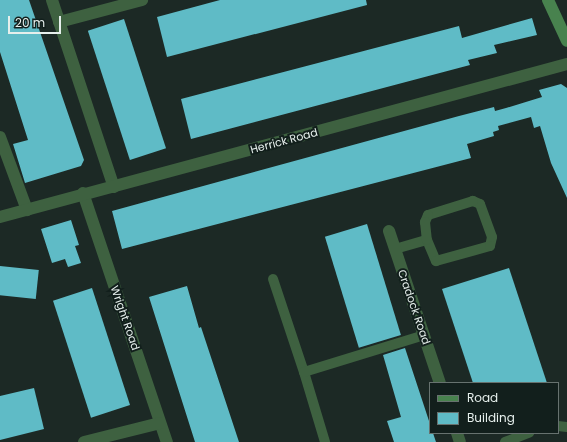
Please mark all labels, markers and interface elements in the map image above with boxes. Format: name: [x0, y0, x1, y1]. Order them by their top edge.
scale bar: [10, 8, 63, 34]
text: 20 m: [15, 14, 45, 31]
street label: Herrick Road: [249, 126, 319, 156]
street label: Cradock Road: [395, 268, 433, 346]
street label: Wright Road: [108, 284, 142, 352]
legend: [429, 382, 559, 434]
text: Road: [467, 389, 498, 406]
text: Building: [467, 409, 515, 426]

